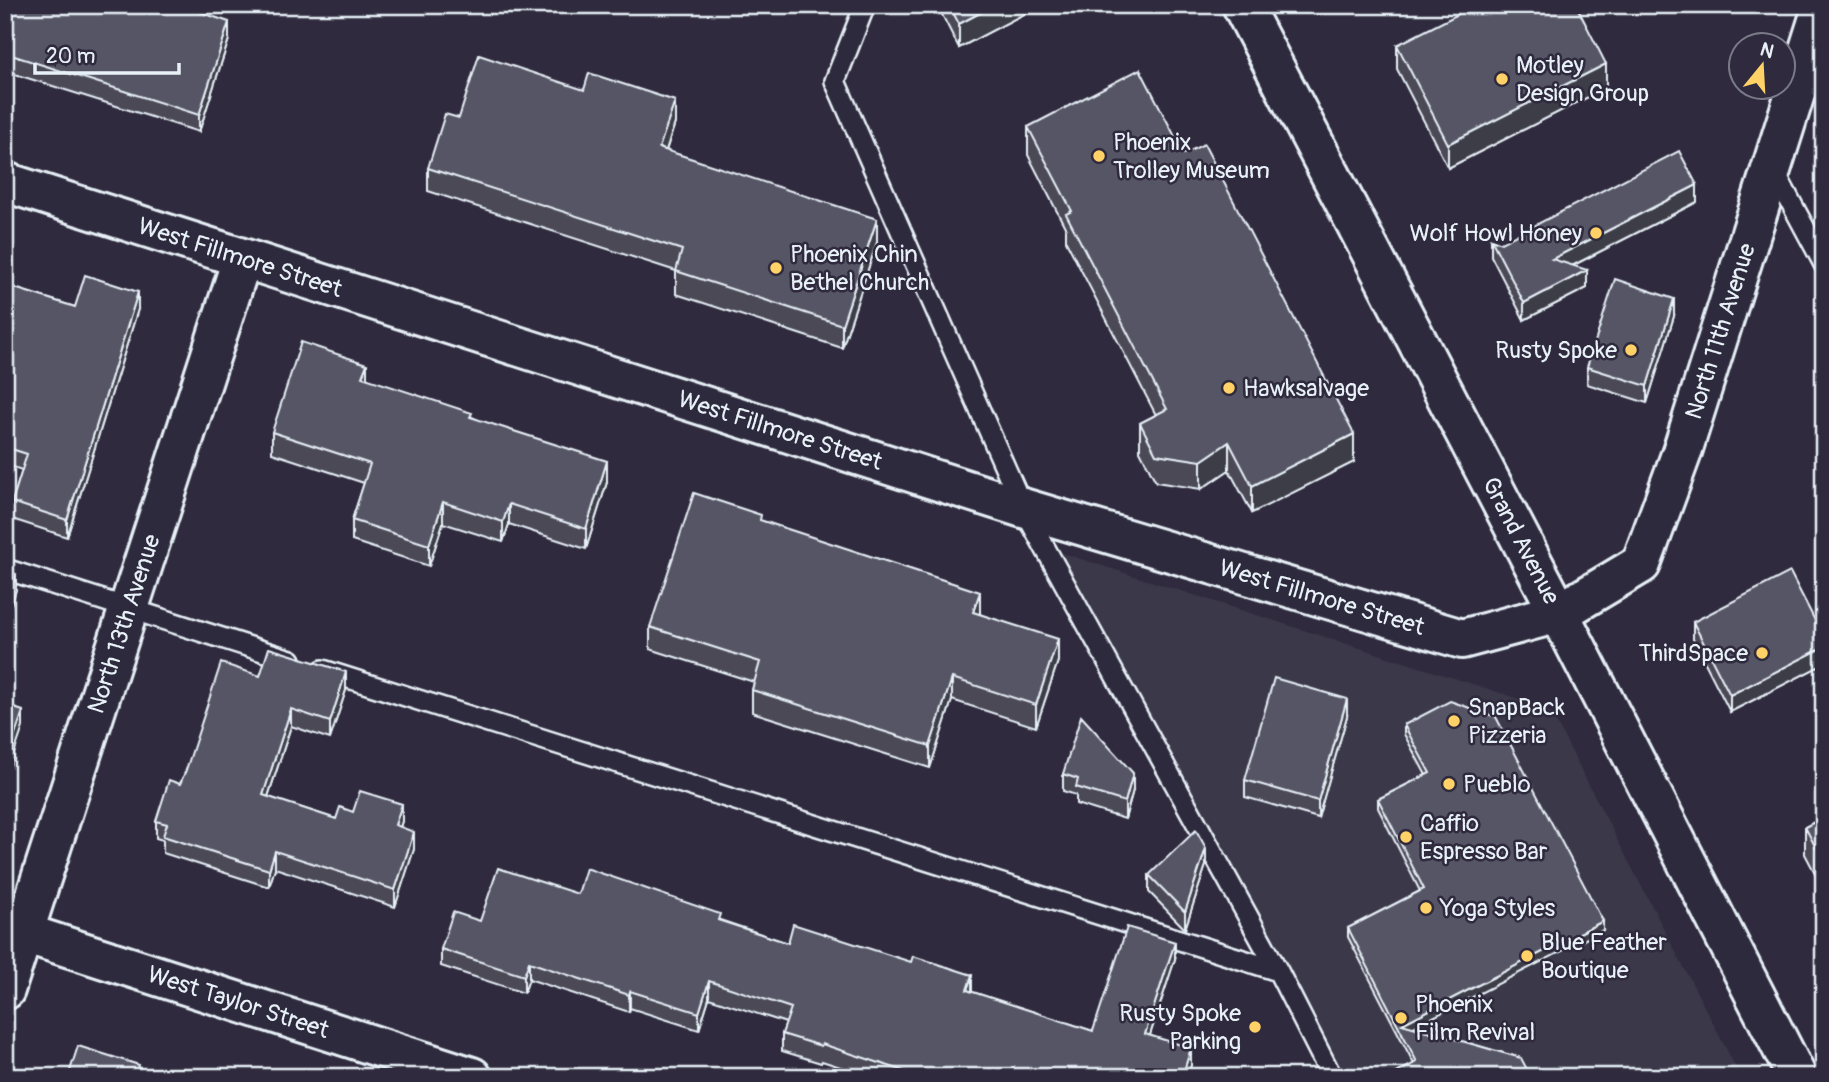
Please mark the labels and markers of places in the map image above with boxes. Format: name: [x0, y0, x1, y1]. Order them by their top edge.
place label: Motley Design Group: [1516, 51, 1649, 108]
marker: Motley Design Group: [1494, 71, 1510, 87]
place label: Phoenix Trolley Museum: [1113, 128, 1270, 185]
marker: Phoenix Trolley Museum: [1091, 148, 1107, 164]
place label: Wolf Howl Honey: [1409, 219, 1582, 248]
marker: Wolf Howl Honey: [1588, 225, 1604, 241]
place label: Phoenix Chin Bethel Church: [790, 240, 929, 297]
marker: Phoenix Chin Bethel Church: [768, 260, 784, 276]
place label: Rusty Spoke: [1495, 336, 1617, 365]
marker: Rusty Spoke: [1623, 342, 1639, 358]
place label: Hawksalvage: [1243, 374, 1369, 403]
marker: Hawksalvage: [1221, 380, 1237, 396]
place label: ThirdSpace: [1639, 639, 1748, 668]
marker: ThirdSpace: [1754, 645, 1770, 661]
place label: SnapBack Pizzeria: [1468, 693, 1565, 750]
marker: SnapBack Pizzeria: [1446, 713, 1462, 729]
place label: Pueblo: [1463, 770, 1531, 799]
marker: Pueblo: [1441, 776, 1457, 792]
place label: Caffio Espresso Bar: [1420, 809, 1548, 866]
marker: Caffio Espresso Bar: [1398, 829, 1414, 845]
place label: Yoga Styles: [1439, 894, 1556, 923]
marker: Yoga Styles: [1418, 900, 1434, 916]
place label: Blue Feather Boutique: [1541, 928, 1667, 985]
marker: Blue Feather Boutique: [1519, 948, 1535, 964]
place label: Phoenix Film Revival: [1415, 990, 1535, 1047]
place label: Rusty Spoke Parking: [1119, 999, 1241, 1056]
marker: Phoenix Film Revival: [1393, 1010, 1409, 1026]
marker: Rusty Spoke Parking: [1247, 1019, 1263, 1035]

